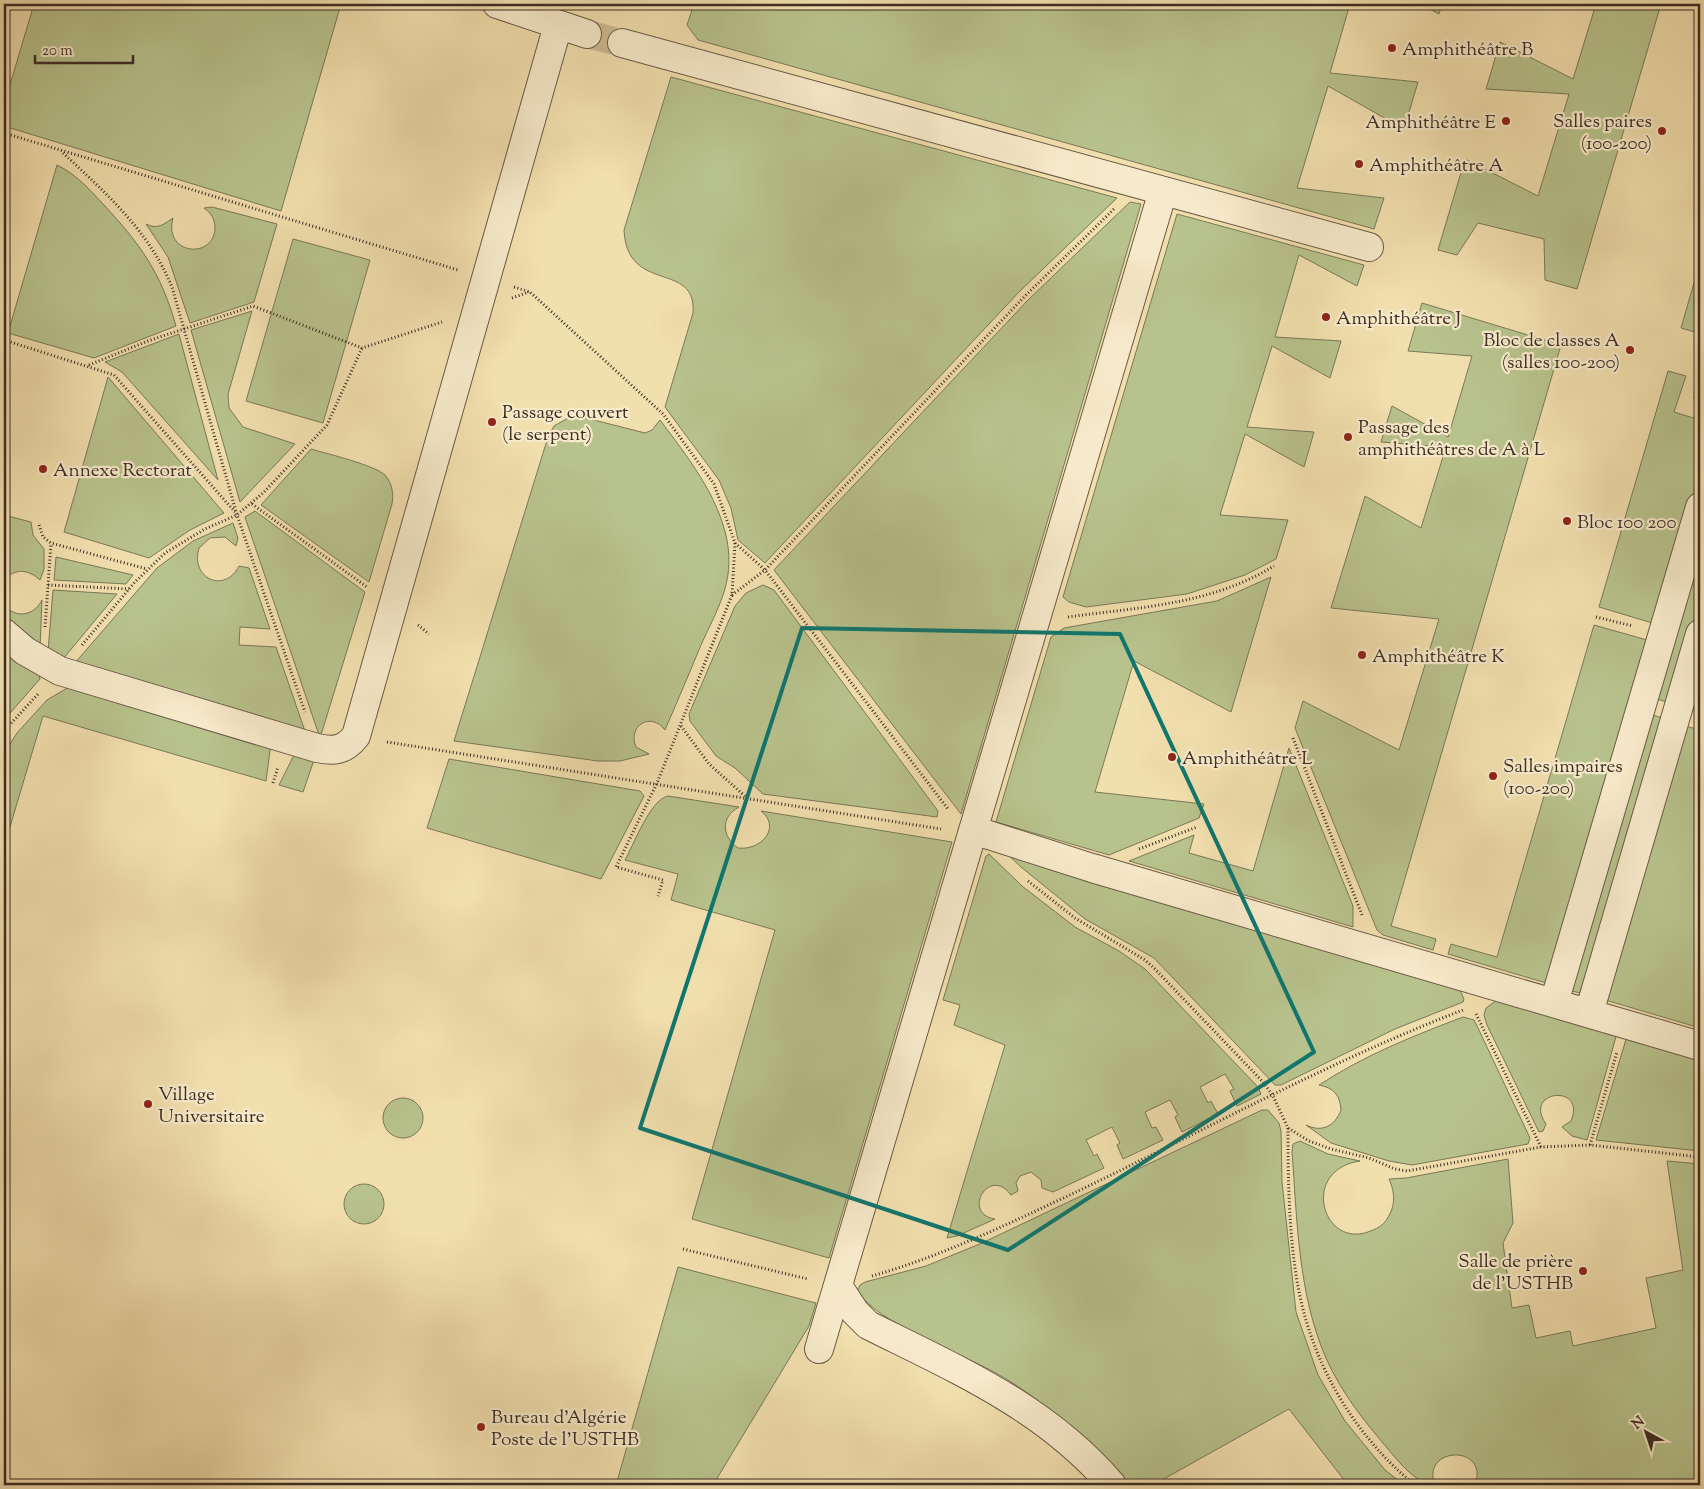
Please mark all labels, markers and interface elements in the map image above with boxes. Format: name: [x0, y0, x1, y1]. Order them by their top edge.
scale bar: [35, 32, 132, 64]
place label: Amphithéâtre B: [1402, 37, 1533, 64]
text: 20 m: [42, 41, 73, 62]
marker: Amphithéâtre B: [1386, 42, 1398, 54]
place label: Salles paires (100-200): [1553, 109, 1652, 158]
place label: Amphithéâtre E: [1365, 110, 1497, 137]
marker: Amphithéâtre E: [1500, 115, 1512, 127]
marker: Salles paires (100-200): [1656, 125, 1668, 137]
place label: Amphithéâtre A: [1369, 153, 1504, 180]
marker: Amphithéâtre A: [1353, 158, 1365, 170]
place label: Amphithéâtre J: [1336, 306, 1461, 333]
marker: Amphithéâtre J: [1320, 311, 1332, 323]
place label: Bloc de classes A (salles 100-200): [1483, 328, 1621, 377]
marker: Bloc de classes A (salles 100-200): [1624, 344, 1636, 356]
place label: Passage couvert (le serpent): [502, 400, 629, 449]
place label: Passage des amphithéâtres de A à L: [1358, 415, 1546, 464]
marker: Passage couvert (le serpent): [486, 416, 498, 428]
marker: Passage des amphithéâtres de A à L: [1342, 431, 1354, 443]
place label: Annexe Rectorat: [53, 458, 193, 485]
marker: Annexe Rectorat: [37, 463, 49, 475]
place label: Bloc 100 200: [1577, 510, 1676, 537]
marker: Bloc 100 200: [1561, 515, 1573, 527]
place label: Amphithéâtre K: [1372, 644, 1505, 671]
marker: Amphithéâtre K: [1356, 649, 1368, 661]
place label: Amphithéâtre L: [1182, 746, 1313, 773]
marker: Amphithéâtre L: [1166, 751, 1178, 763]
place label: Salles impaires (100-200): [1503, 754, 1623, 803]
marker: Salles impaires (100-200): [1487, 770, 1499, 782]
place label: Village Universitaire: [158, 1082, 265, 1131]
marker: Village Universitaire: [142, 1098, 154, 1110]
place label: Salle de prière de l'USTHB: [1458, 1249, 1573, 1298]
marker: Salle de prière de l'USTHB: [1577, 1265, 1589, 1277]
place label: Bureau d'Algérie Poste de l'USTHB: [491, 1405, 639, 1454]
north arrow: [1622, 1406, 1672, 1456]
text: N: [1628, 1412, 1650, 1435]
marker: Bureau d'Algérie Poste de l'USTHB: [475, 1421, 487, 1433]

